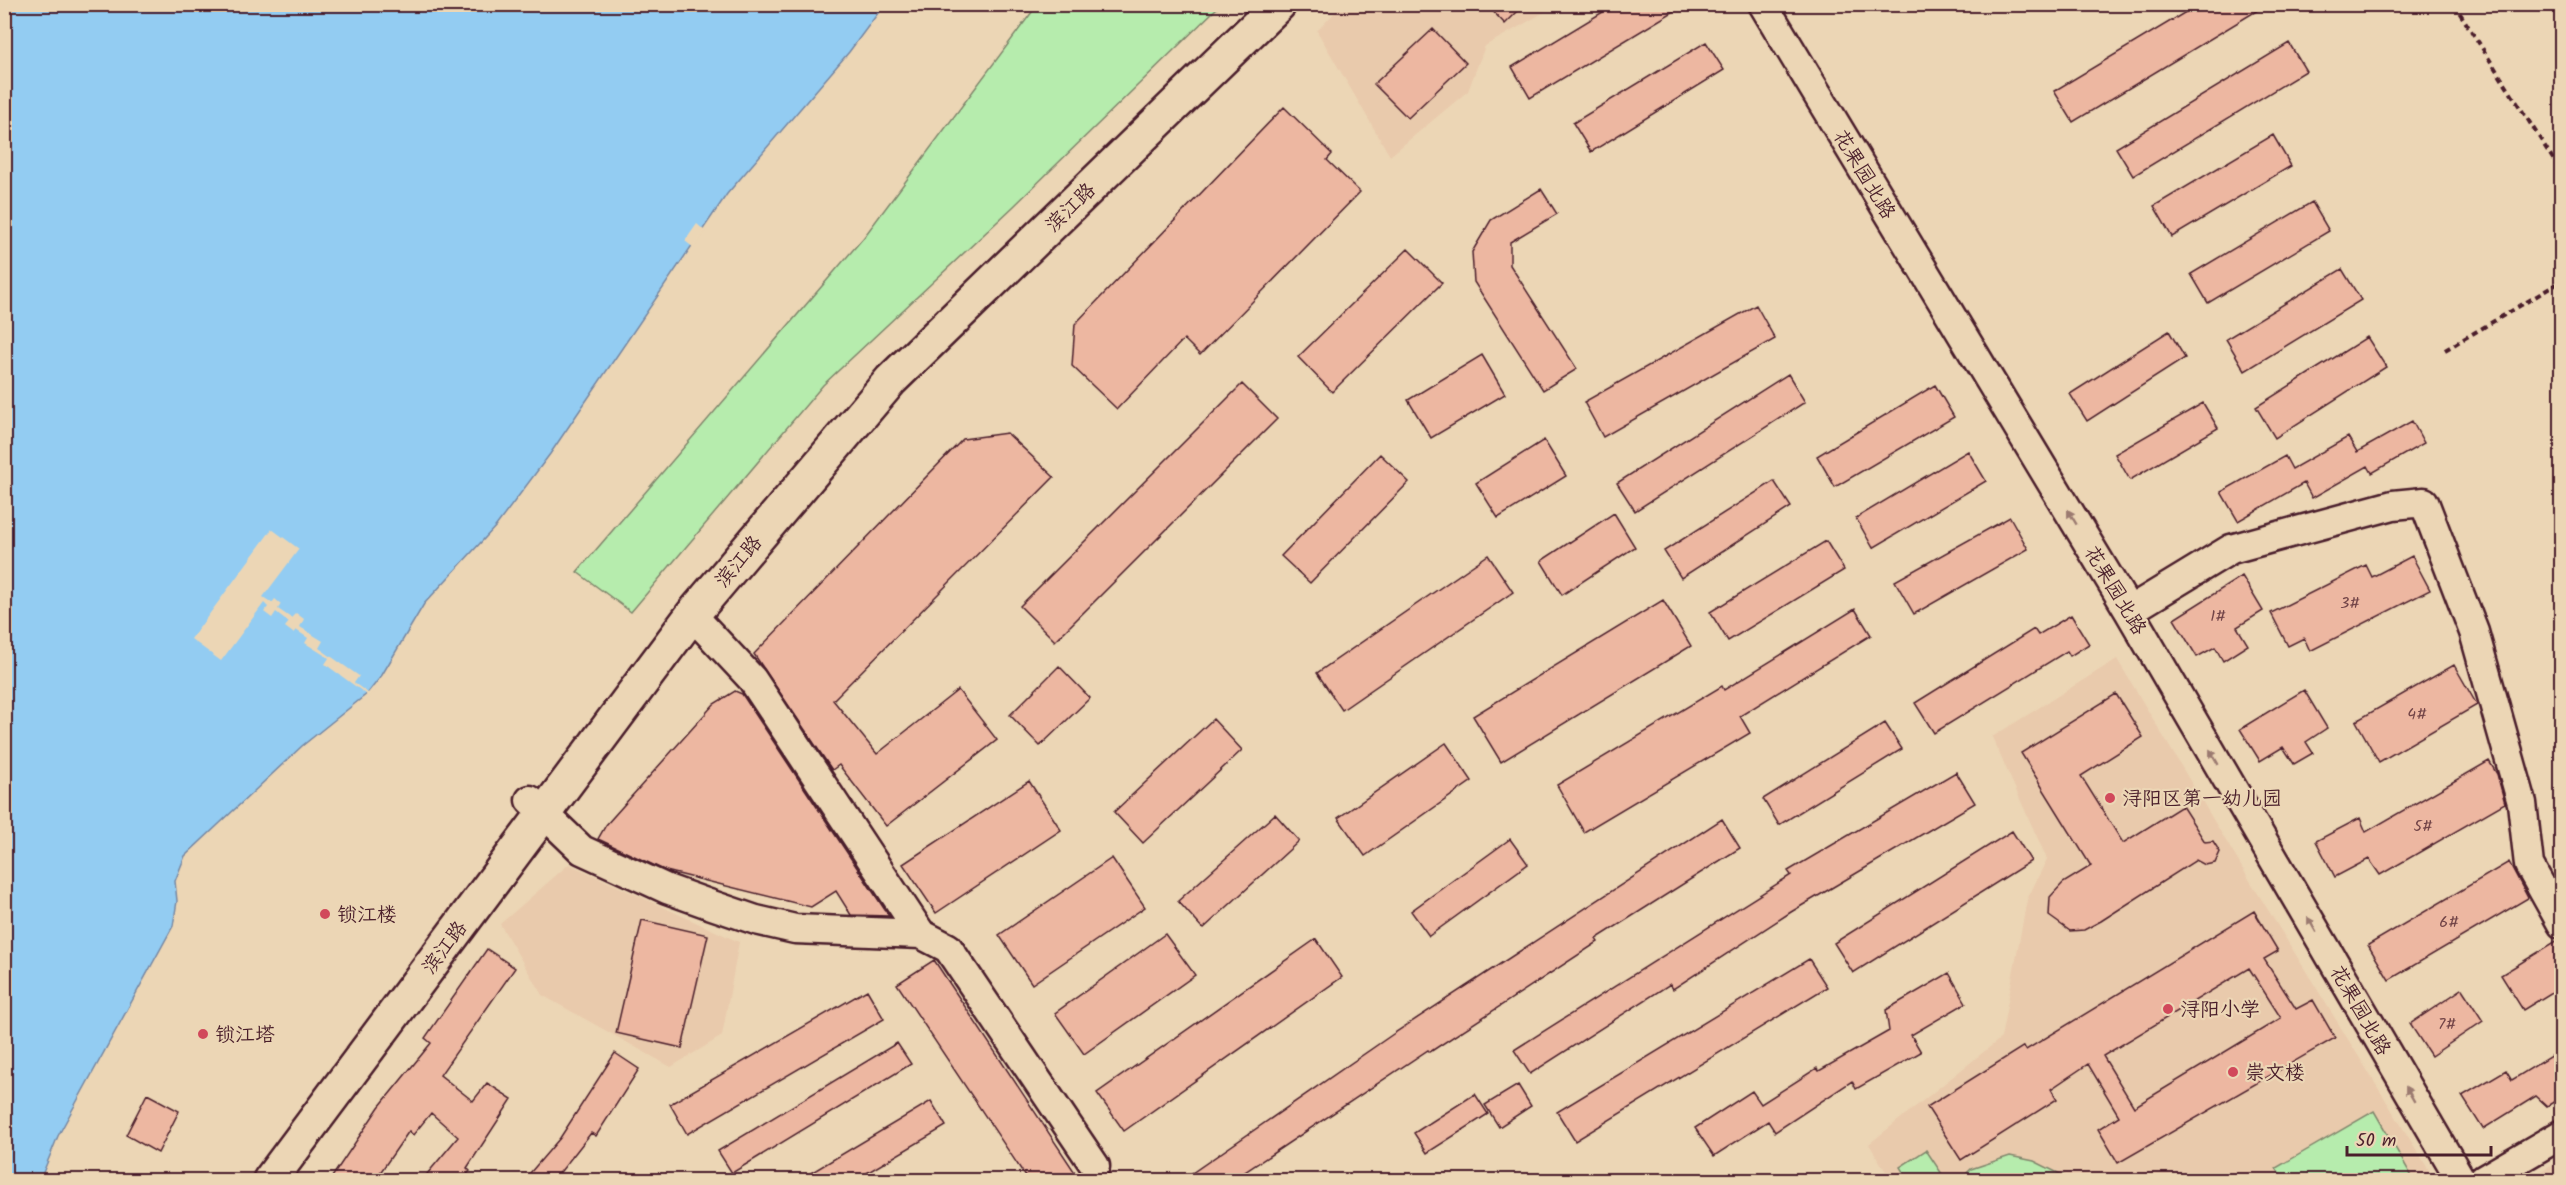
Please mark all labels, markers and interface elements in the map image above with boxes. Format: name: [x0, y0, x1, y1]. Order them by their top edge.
street label: 花果园北路: [1824, 124, 1903, 227]
street label: 滨江路: [1039, 175, 1105, 241]
one-way arrow: [2066, 509, 2077, 525]
street label: 滨江路: [708, 528, 772, 596]
street label: 花果园北路: [2075, 540, 2154, 643]
house number: 3#: [2340, 591, 2360, 616]
house number: 1#: [2210, 604, 2226, 629]
house number: 4#: [2407, 702, 2427, 727]
one-way arrow: [2208, 749, 2219, 765]
place label: 浔阳区第一幼儿园: [2122, 784, 2282, 816]
marker: 浔阳区第一幼儿园: [2103, 791, 2117, 805]
house number: 5#: [2413, 814, 2433, 839]
place label: 锁江楼: [337, 900, 397, 932]
marker: 锁江楼: [318, 907, 332, 921]
house number: 6#: [2439, 910, 2459, 935]
street label: 滨江路: [415, 914, 477, 982]
one-way arrow: [2307, 916, 2317, 933]
street label: 花果园北路: [2320, 960, 2399, 1063]
place label: 浔阳小学: [2180, 995, 2260, 1027]
marker: 浔阳小学: [2161, 1002, 2175, 1016]
house number: 7#: [2438, 1012, 2456, 1037]
place label: 锁江塔: [215, 1020, 275, 1052]
marker: 锁江塔: [196, 1027, 210, 1041]
place label: 崇文楼: [2245, 1058, 2305, 1090]
marker: 崇文楼: [2226, 1065, 2240, 1079]
one-way arrow: [2405, 1086, 2416, 1102]
scale bar: [2347, 1119, 2491, 1157]
text: 50 m: [2356, 1127, 2396, 1156]

